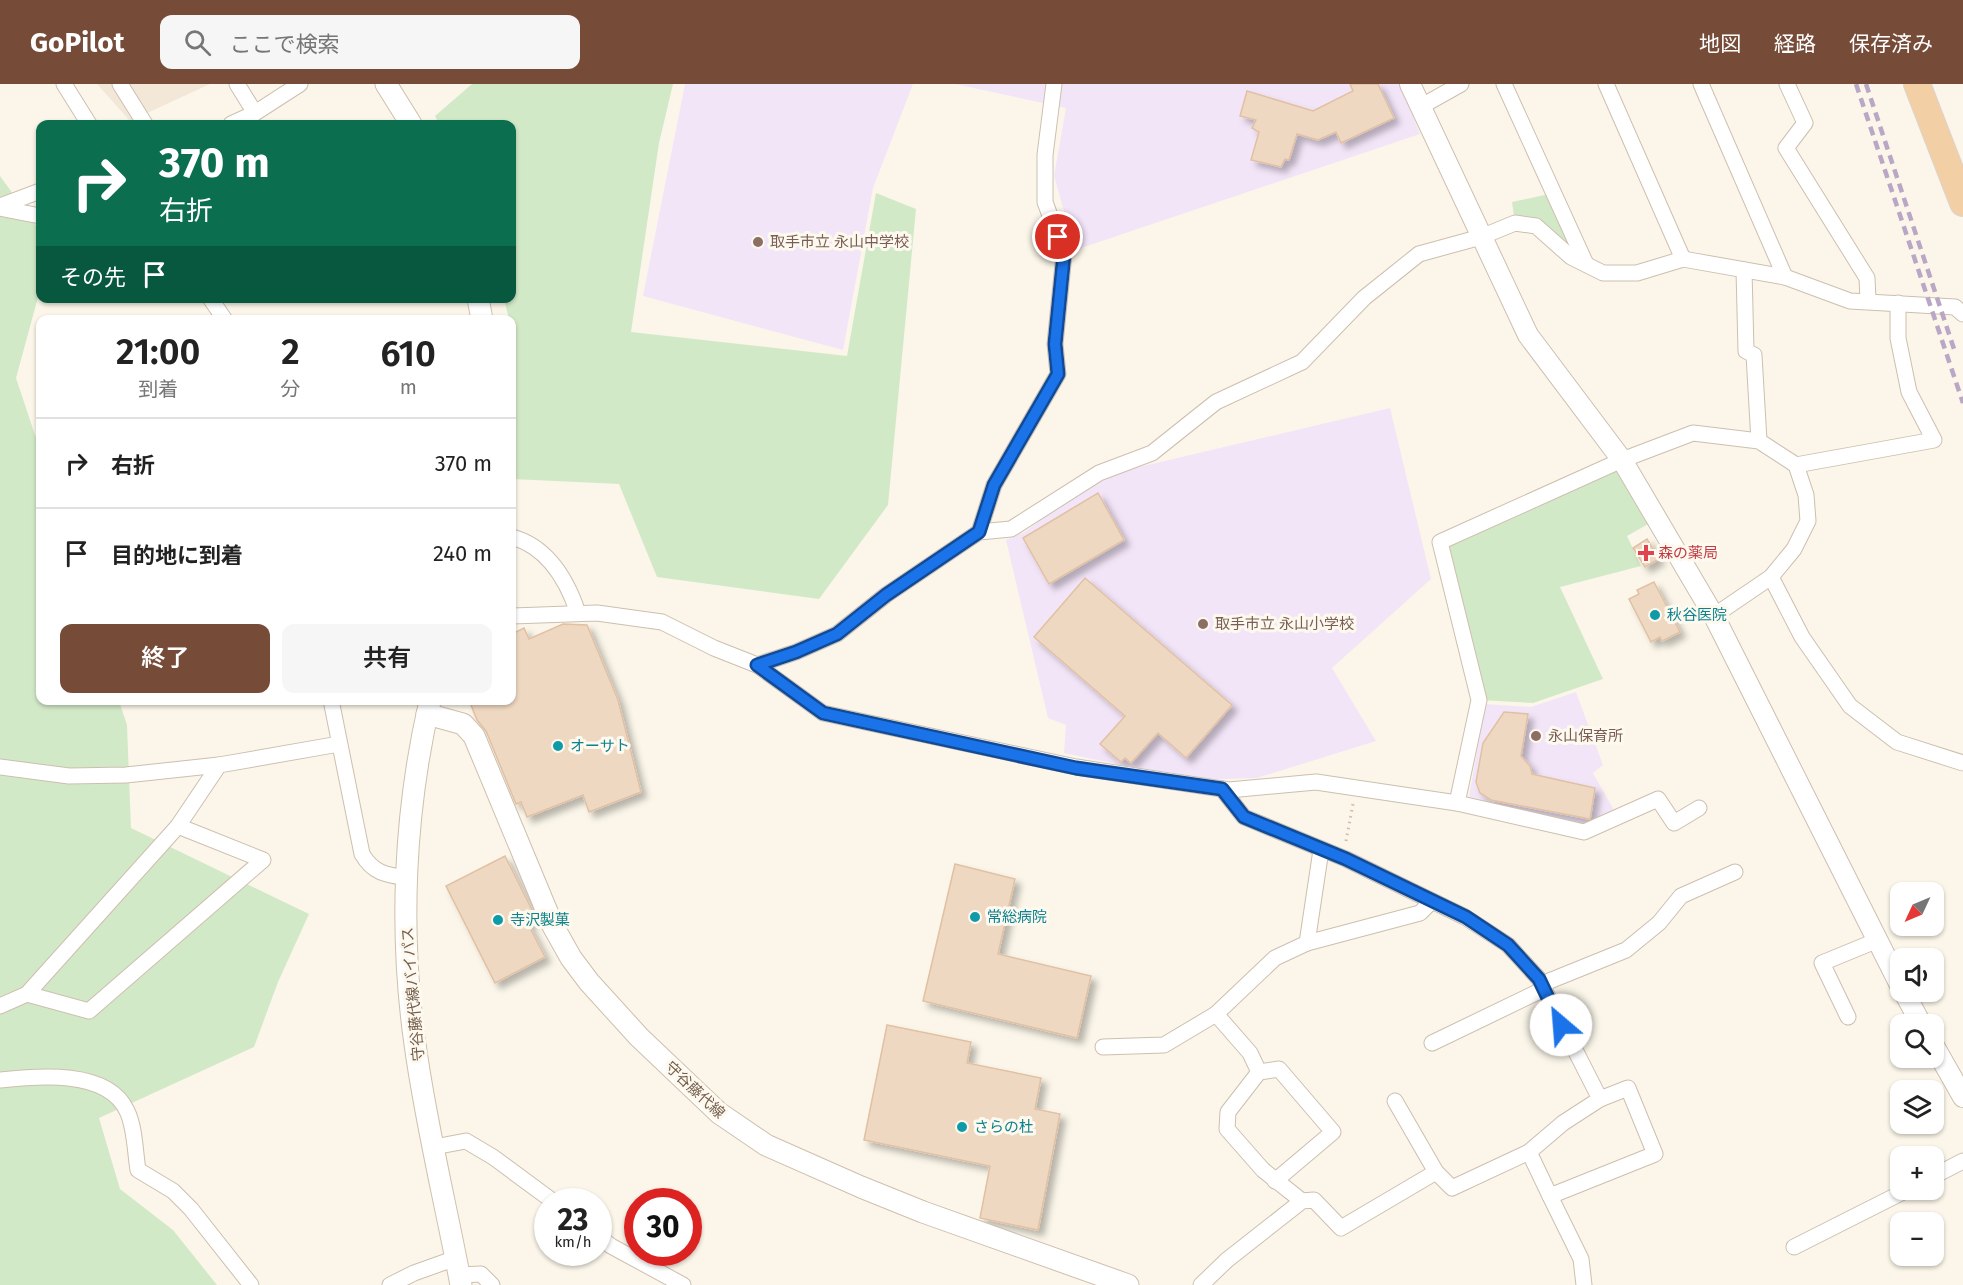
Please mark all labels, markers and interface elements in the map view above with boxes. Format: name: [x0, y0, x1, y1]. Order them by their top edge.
search box: [160, 15, 580, 69]
text: GoPilot: [30, 26, 124, 59]
icon: search: [181, 26, 214, 59]
text: ここで検索: [229, 31, 339, 58]
text: 地図: [1699, 31, 1741, 57]
text: 経路: [1774, 31, 1816, 57]
text: 保存済み: [1849, 31, 1933, 57]
text: 370 m: [159, 138, 270, 188]
icon: right: [60, 144, 138, 222]
text: 右折: [159, 195, 213, 227]
pin: [1032, 211, 1083, 262]
icon: arrive: [1041, 220, 1074, 253]
place label: 取手市立 永山中学校: [770, 233, 909, 251]
marker: 取手市立 永山中学校: [751, 235, 765, 249]
icon: arrive: [138, 258, 171, 291]
text: その先: [60, 264, 126, 291]
text: 21:00: [116, 330, 200, 374]
text: 2: [281, 330, 300, 374]
text: 610: [381, 332, 436, 376]
text: m: [400, 375, 417, 399]
text: 到着: [138, 377, 178, 401]
text: 分: [280, 377, 300, 401]
icon: right: [60, 447, 93, 480]
text: 370 m: [435, 450, 492, 477]
text: 右折: [111, 452, 155, 479]
icon: arrive: [60, 537, 93, 570]
text: 240 m: [433, 540, 492, 567]
text: 目的地に到着: [111, 542, 243, 569]
place label: 森の薬局: [1658, 544, 1718, 562]
marker: 森の薬局: [1639, 546, 1653, 560]
place label: 秋谷医院: [1667, 606, 1727, 624]
marker: 秋谷医院: [1648, 608, 1662, 622]
place label: 取手市立 永山小学校: [1215, 615, 1354, 633]
marker: 取手市立 永山小学校: [1196, 617, 1210, 631]
button: 終了: [60, 624, 270, 693]
button: 共有: [282, 624, 492, 693]
place label: 永山保育所: [1548, 727, 1623, 745]
marker: 永山保育所: [1529, 729, 1543, 743]
place label: オーサト: [570, 737, 630, 755]
marker: オーサト: [551, 739, 565, 753]
north arrow: [1890, 882, 1944, 936]
map controls: [1890, 882, 1944, 1266]
place label: 常総病院: [987, 908, 1047, 926]
marker: 常総病院: [968, 910, 982, 924]
place label: 寺沢製菓: [510, 911, 570, 929]
marker: 寺沢製菓: [491, 913, 505, 927]
street label: 守谷藤代線バイパス: [398, 926, 428, 1062]
button: sound: [1890, 948, 1944, 1002]
position arrow: [1529, 993, 1593, 1057]
button: search: [1890, 1014, 1944, 1068]
street label: 守谷藤代線: [661, 1058, 729, 1122]
button: layers: [1890, 1080, 1944, 1134]
place label: さらの杜: [974, 1118, 1034, 1136]
marker: さらの杜: [955, 1120, 969, 1134]
button: +: [1890, 1146, 1944, 1200]
speed limit sign: 30: [624, 1188, 702, 1266]
text: 23: [558, 1202, 588, 1238]
button: −: [1890, 1212, 1944, 1266]
text: km/h: [554, 1233, 592, 1251]

